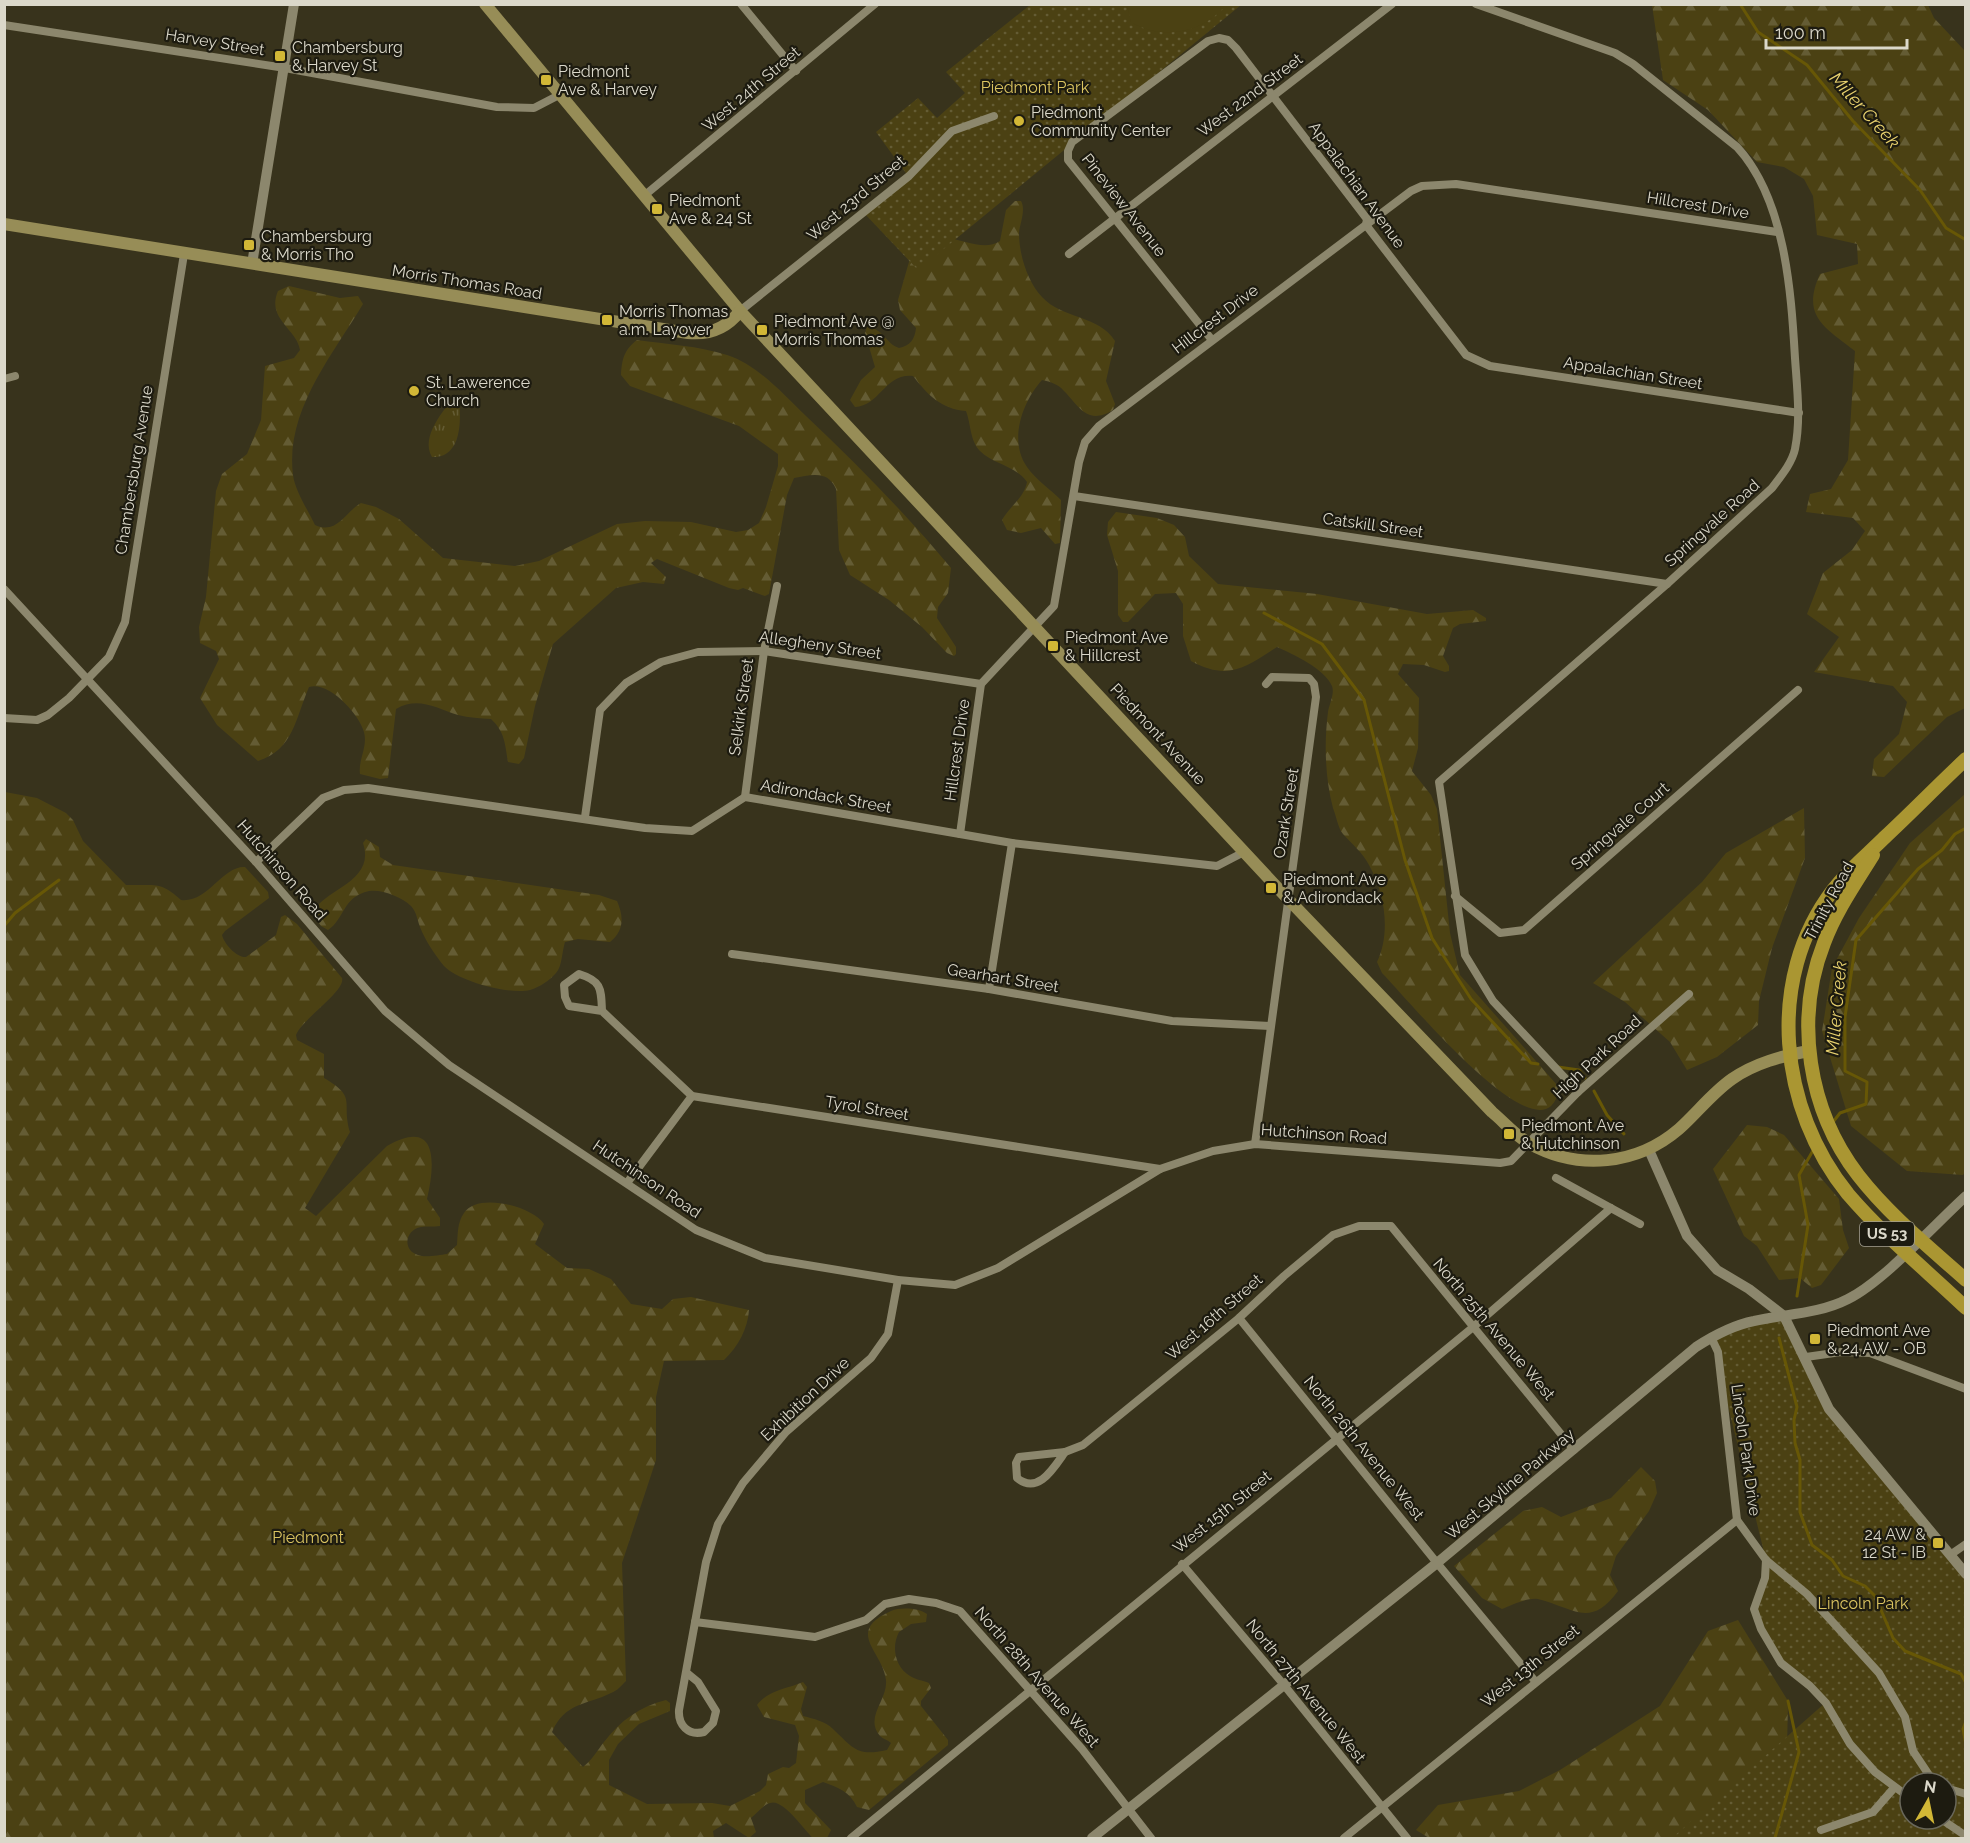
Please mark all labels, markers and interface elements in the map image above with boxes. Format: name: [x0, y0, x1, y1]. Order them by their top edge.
scale bar: [1766, 12, 1907, 50]
text: 100 m: [1775, 22, 1826, 43]
street label: Harvey Street: [164, 25, 267, 59]
place label: Chambersburg & Harvey St: [292, 38, 403, 75]
street label: West 24th Street: [698, 42, 804, 136]
marker: Chambersburg & Harvey St: [273, 49, 287, 63]
street label: West 22nd Street: [1194, 49, 1307, 141]
place label: Piedmont Ave & Harvey: [558, 62, 657, 99]
water label: Miller Creek: [1825, 68, 1905, 153]
marker: Piedmont Ave & Harvey: [539, 73, 553, 87]
park label: Piedmont Park: [981, 78, 1090, 97]
place label: Piedmont Community Center: [1031, 103, 1171, 140]
marker: Piedmont Community Center: [1012, 114, 1026, 128]
street label: Appalachian Avenue: [1305, 118, 1409, 252]
street label: Pineview Avenue: [1078, 150, 1170, 260]
street label: West 23rd Street: [803, 151, 910, 245]
street label: Hillcrest Drive: [1646, 188, 1750, 222]
place label: Piedmont Ave & 24 St: [669, 191, 752, 228]
marker: Piedmont Ave & 24 St: [650, 202, 664, 216]
place label: Chambersburg & Morris Tho: [261, 227, 372, 264]
marker: Chambersburg & Morris Tho: [242, 238, 256, 252]
street label: Morris Thomas Road: [391, 261, 543, 303]
street label: Hillcrest Drive: [1168, 280, 1262, 358]
place label: Morris Thomas a.m. Layover: [619, 302, 729, 339]
place label: Piedmont Ave @ Morris Thomas: [774, 312, 895, 349]
marker: Morris Thomas a.m. Layover: [600, 313, 614, 327]
marker: Piedmont Ave @ Morris Thomas: [755, 323, 769, 337]
street label: Appalachian Street: [1562, 353, 1704, 393]
place label: St. Lawerence Church: [426, 373, 530, 410]
street label: Chambersburg Avenue: [111, 384, 157, 556]
marker: St. Lawerence Church: [407, 384, 421, 398]
street label: Springvale Road: [1661, 475, 1763, 571]
street label: Catskill Street: [1321, 509, 1425, 542]
street label: Allegheny Street: [758, 627, 883, 663]
place label: Piedmont Ave & Hillcrest: [1065, 628, 1168, 665]
marker: Piedmont Ave & Hillcrest: [1046, 639, 1060, 653]
street label: Selkirk Street: [725, 657, 757, 757]
street label: Piedmont Avenue: [1106, 679, 1210, 789]
street label: Hillcrest Drive: [940, 698, 974, 802]
street label: Ozark Street: [1269, 766, 1303, 860]
street label: Adirondack Street: [759, 775, 894, 817]
street label: Springvale Court: [1567, 778, 1673, 874]
street label: Hutchinson Road: [233, 816, 331, 924]
street label: Trinity Road: [1800, 858, 1858, 944]
place label: Piedmont Ave & Adirondack: [1283, 870, 1386, 907]
marker: Piedmont Ave & Adirondack: [1264, 881, 1278, 895]
water label: Miller Creek: [1821, 959, 1851, 1056]
street label: Gearhart Street: [946, 960, 1061, 996]
street label: High Park Road: [1549, 1011, 1645, 1103]
street label: Tyrol Street: [824, 1092, 911, 1124]
place label: Piedmont Ave & Hutchinson: [1521, 1116, 1624, 1153]
street label: Hutchinson Road: [1260, 1120, 1388, 1148]
marker: Piedmont Ave & Hutchinson: [1502, 1127, 1516, 1141]
street label: Hutchinson Road: [589, 1136, 705, 1222]
road number: US 53: [1860, 1222, 1914, 1246]
street label: North 25th Avenue West: [1429, 1254, 1559, 1404]
street label: West 16th Street: [1162, 1269, 1267, 1364]
place label: Piedmont Ave & 24 AW - OB: [1827, 1321, 1930, 1358]
marker: Piedmont Ave & 24 AW - OB: [1808, 1332, 1822, 1346]
street label: Exhibition Drive: [757, 1353, 853, 1445]
street label: North 26th Avenue West: [1300, 1372, 1428, 1524]
street label: Lincoln Park Drive: [1727, 1383, 1765, 1517]
street label: West Skyline Parkway: [1442, 1424, 1579, 1543]
street label: West 15th Street: [1169, 1466, 1275, 1557]
place label: 24 AW & 12 St - IB: [1862, 1525, 1926, 1562]
park label: Piedmont: [272, 1528, 344, 1547]
marker: 24 AW & 12 St - IB: [1931, 1536, 1945, 1550]
park label: Lincoln Park: [1818, 1594, 1909, 1613]
street label: North 28th Avenue West: [971, 1603, 1104, 1752]
street label: North 27th Avenue West: [1242, 1615, 1370, 1767]
street label: West 13th Street: [1477, 1620, 1583, 1711]
north arrow: [1898, 1771, 1958, 1831]
text: N: [1923, 1776, 1938, 1797]

